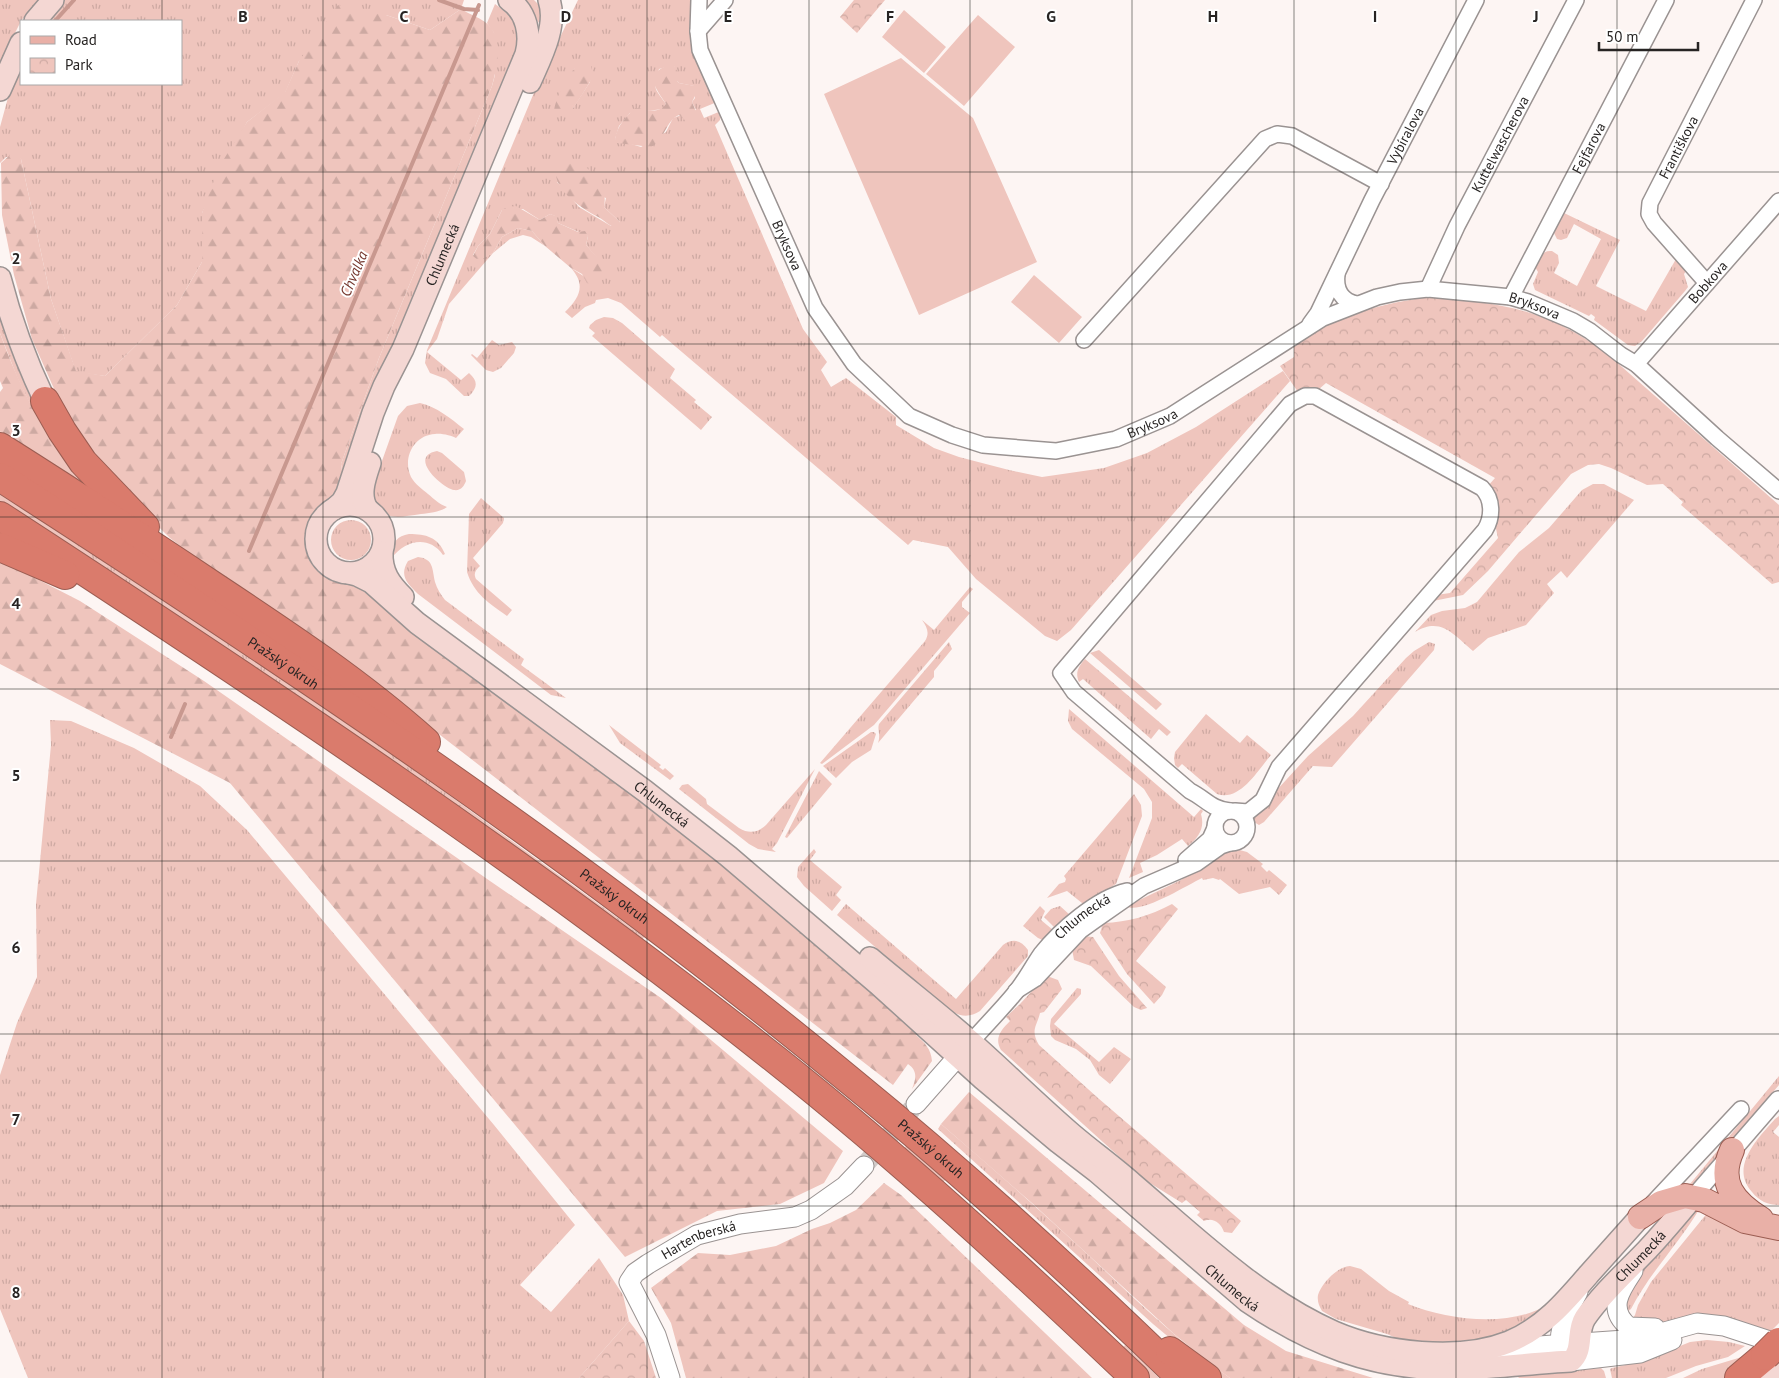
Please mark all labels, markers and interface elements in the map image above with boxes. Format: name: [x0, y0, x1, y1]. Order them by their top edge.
text: B: [238, 6, 248, 26]
text: C: [400, 6, 409, 26]
text: D: [561, 6, 571, 26]
text: E: [724, 6, 732, 26]
text: F: [886, 6, 894, 26]
text: G: [1046, 6, 1056, 26]
text: H: [1208, 6, 1218, 26]
text: I: [1373, 6, 1377, 26]
text: J: [1532, 6, 1539, 26]
legend: [20, 20, 182, 85]
scale bar: [1599, 20, 1698, 52]
text: 50 m: [1606, 27, 1639, 46]
text: Road: [65, 30, 97, 49]
text: Park: [65, 55, 93, 74]
street label: Kuttelwascherova: [1467, 93, 1533, 195]
street label: Vybíralova: [1382, 104, 1428, 169]
street label: Františkova: [1655, 113, 1702, 182]
street label: Fejfarova: [1568, 119, 1610, 177]
street label: Bryksova: [768, 217, 806, 273]
street label: Chlumecká: [421, 221, 463, 288]
text: 2: [11, 248, 21, 268]
water label: Chvalka: [336, 248, 372, 299]
street label: Bobkova: [1684, 257, 1731, 307]
street label: Bryksova: [1507, 288, 1563, 323]
street label: Bryksova: [1124, 404, 1181, 442]
text: 3: [11, 420, 21, 440]
text: 4: [11, 593, 21, 613]
street label: Pražský okruh: [244, 633, 322, 693]
text: 5: [11, 765, 21, 785]
street label: Chlumecká: [630, 777, 693, 831]
street label: Pražský okruh: [576, 865, 653, 928]
street label: Chlumecká: [1050, 889, 1113, 943]
text: 6: [11, 937, 21, 957]
text: 7: [11, 1109, 21, 1129]
street label: Pražský okruh: [894, 1115, 968, 1182]
street label: Hartenberská: [658, 1216, 738, 1263]
street label: Chlumecká: [1611, 1226, 1670, 1286]
street label: Chlumecká: [1201, 1260, 1263, 1316]
text: 8: [11, 1282, 21, 1302]

